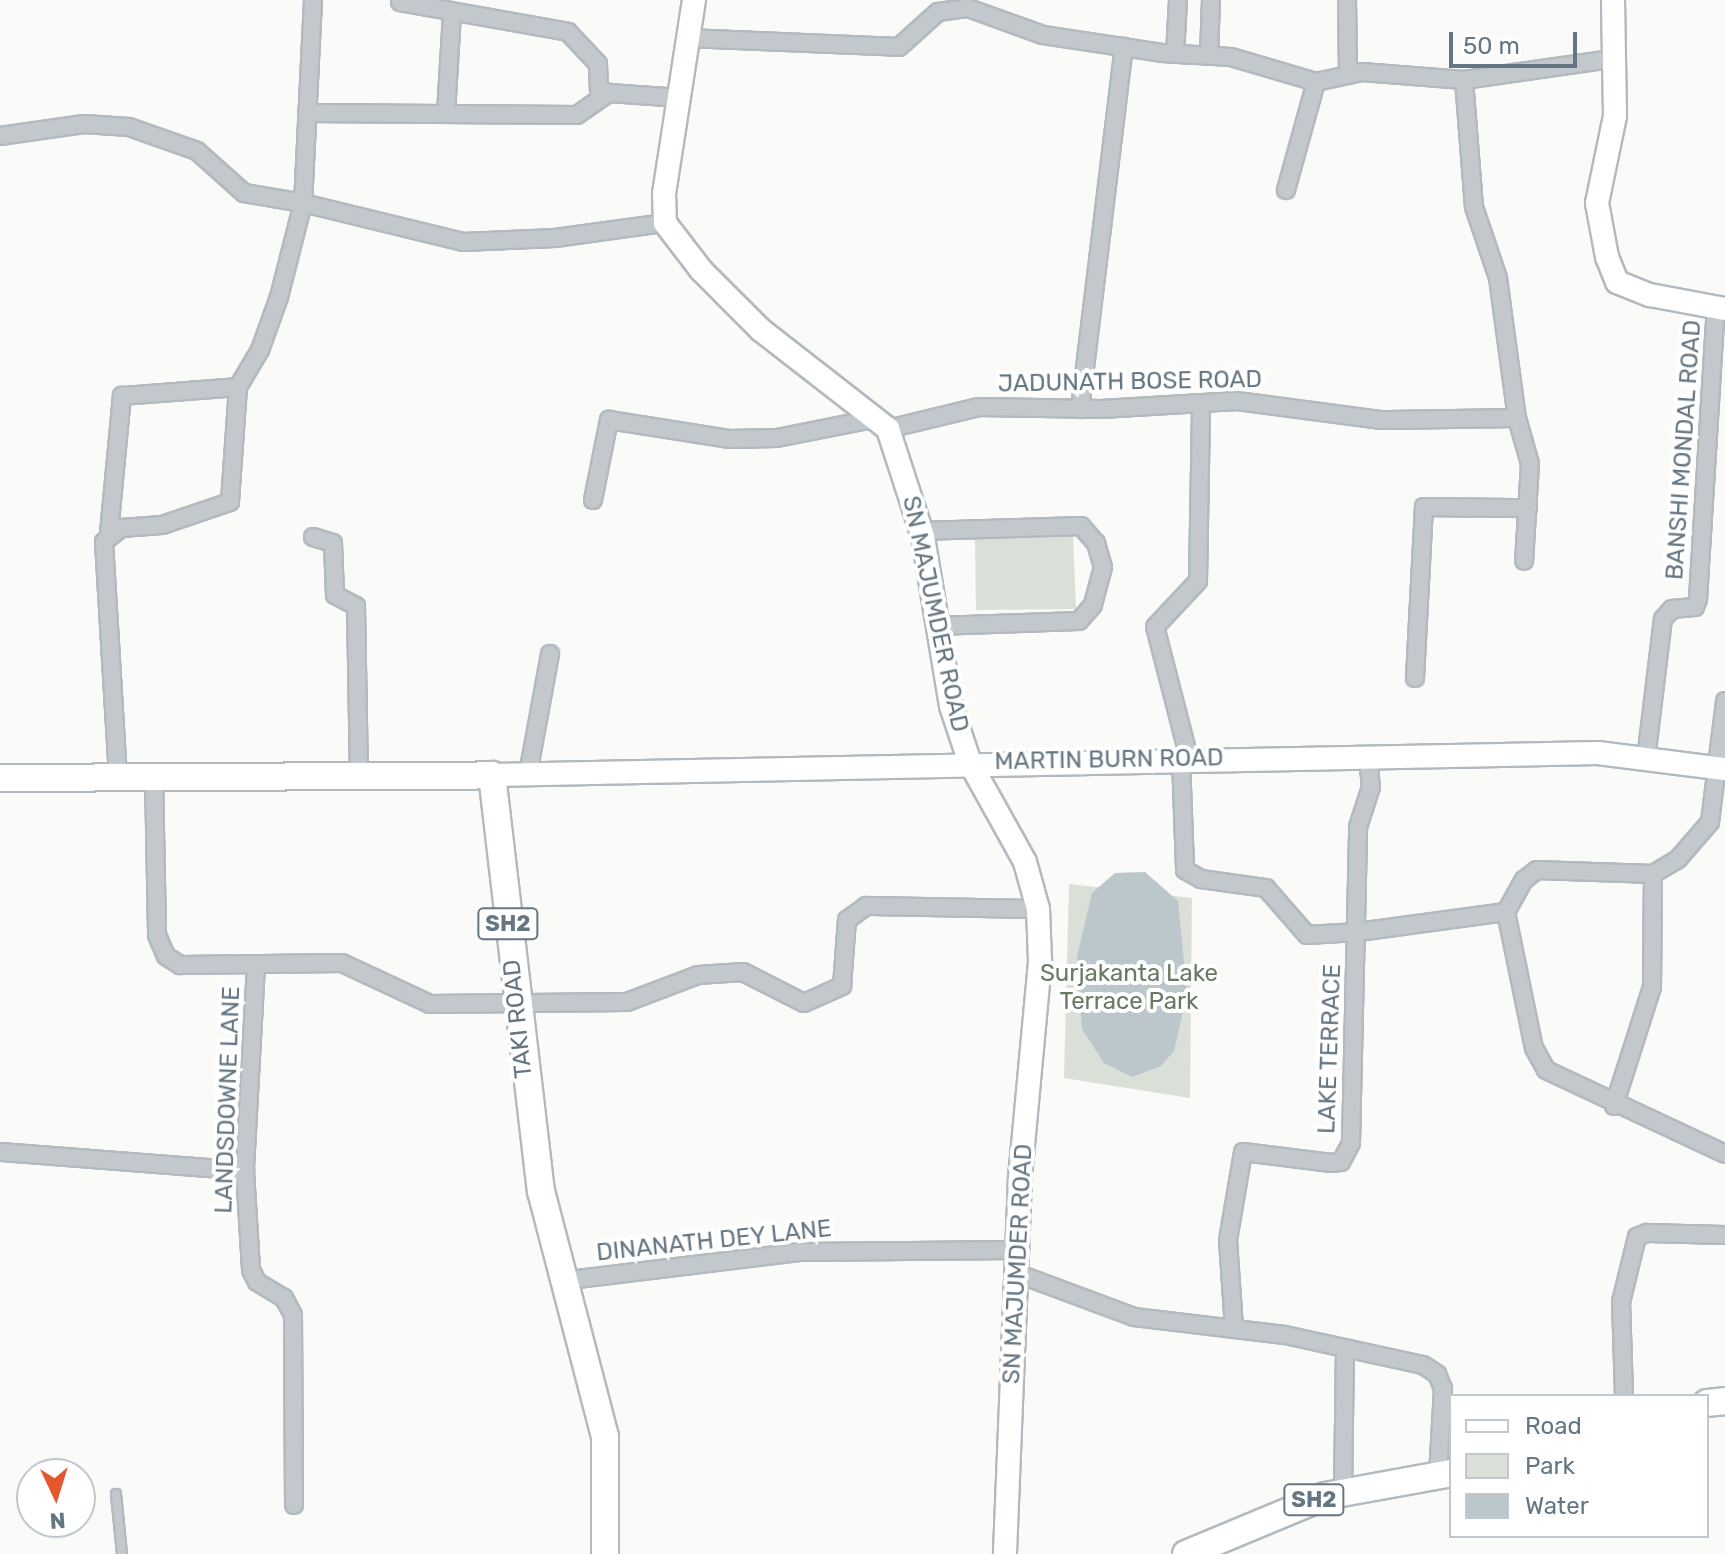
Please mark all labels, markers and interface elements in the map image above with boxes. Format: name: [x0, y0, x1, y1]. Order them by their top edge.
scale bar: [1453, 16, 1581, 66]
text: 50 m: [1463, 32, 1520, 60]
street label: BANSHI MONDAL ROAD: [1661, 319, 1707, 581]
street label: JADUNATH BOSE ROAD: [998, 365, 1262, 399]
street label: SN MAJUMDER ROAD: [896, 493, 974, 735]
street label: MARTIN BURN ROAD: [994, 744, 1224, 776]
road number: SH2: [476, 906, 540, 942]
street label: TAKI ROAD: [497, 958, 539, 1080]
park label: Surjakanta Lake Terrace Park: [1040, 960, 1218, 1016]
street label: LAKE TERRACE: [1313, 963, 1347, 1135]
street label: LANDSDOWNE LANE: [210, 986, 246, 1214]
street label: SN MAJUMDER ROAD: [997, 1143, 1039, 1385]
street label: DINANATH DEY LANE: [595, 1214, 833, 1268]
legend: [1449, 1394, 1709, 1538]
text: Road: [1525, 1412, 1582, 1440]
text: Park: [1525, 1452, 1575, 1480]
north arrow: [16, 1458, 96, 1538]
road number: SH2: [1282, 1482, 1346, 1518]
text: Water: [1525, 1492, 1589, 1520]
text: N: [49, 1506, 66, 1534]

